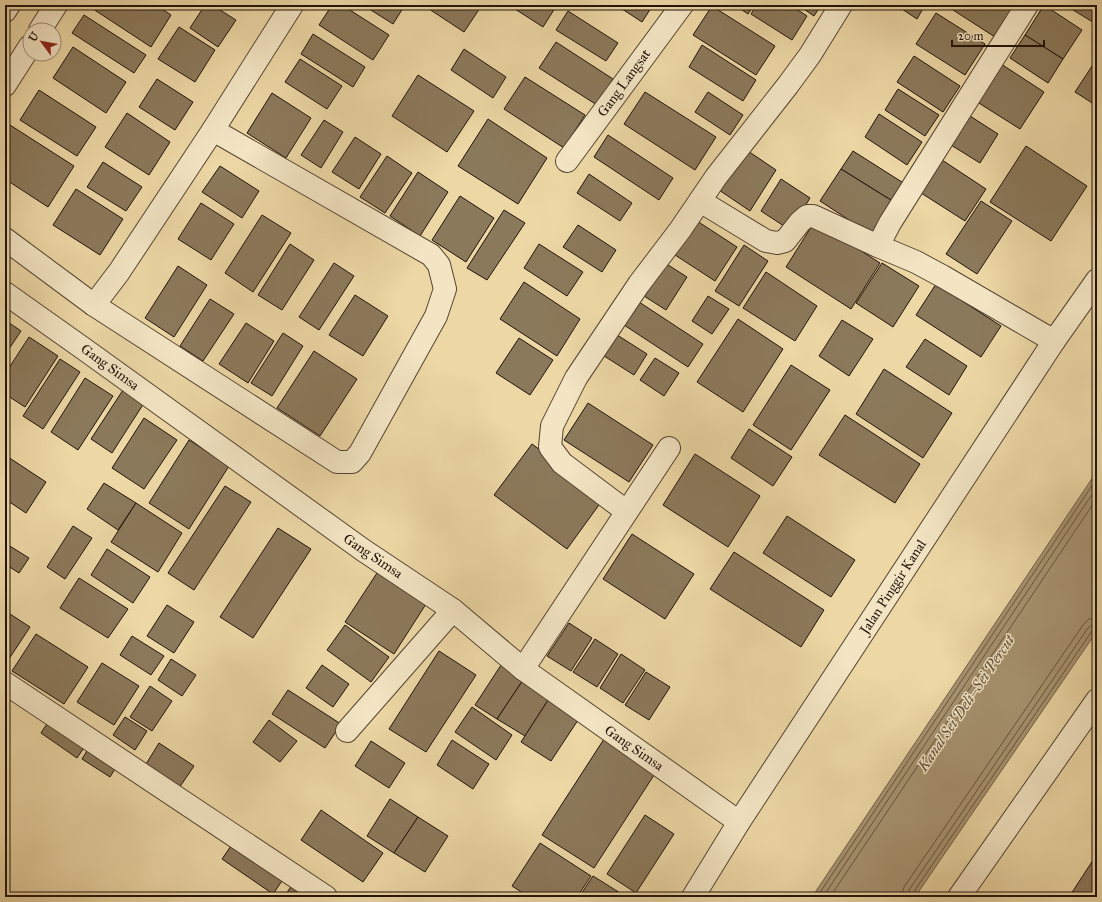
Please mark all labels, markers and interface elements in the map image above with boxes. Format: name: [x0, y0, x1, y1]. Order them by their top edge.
north arrow: [22, 22, 62, 62]
scale bar: [952, 22, 1044, 48]
text: 20 m: [958, 29, 984, 43]
text: U: [26, 30, 42, 44]
street label: Gang Langsat: [594, 46, 654, 120]
street label: Gang Simsa: [78, 340, 143, 394]
street label: Gang Simsa: [340, 530, 406, 582]
street label: Jalan Pinggir Kanal: [855, 536, 931, 640]
water label: Kanal Sei Deli–Sei Percut: [913, 630, 1019, 775]
street label: Gang Simsa: [601, 722, 667, 774]

